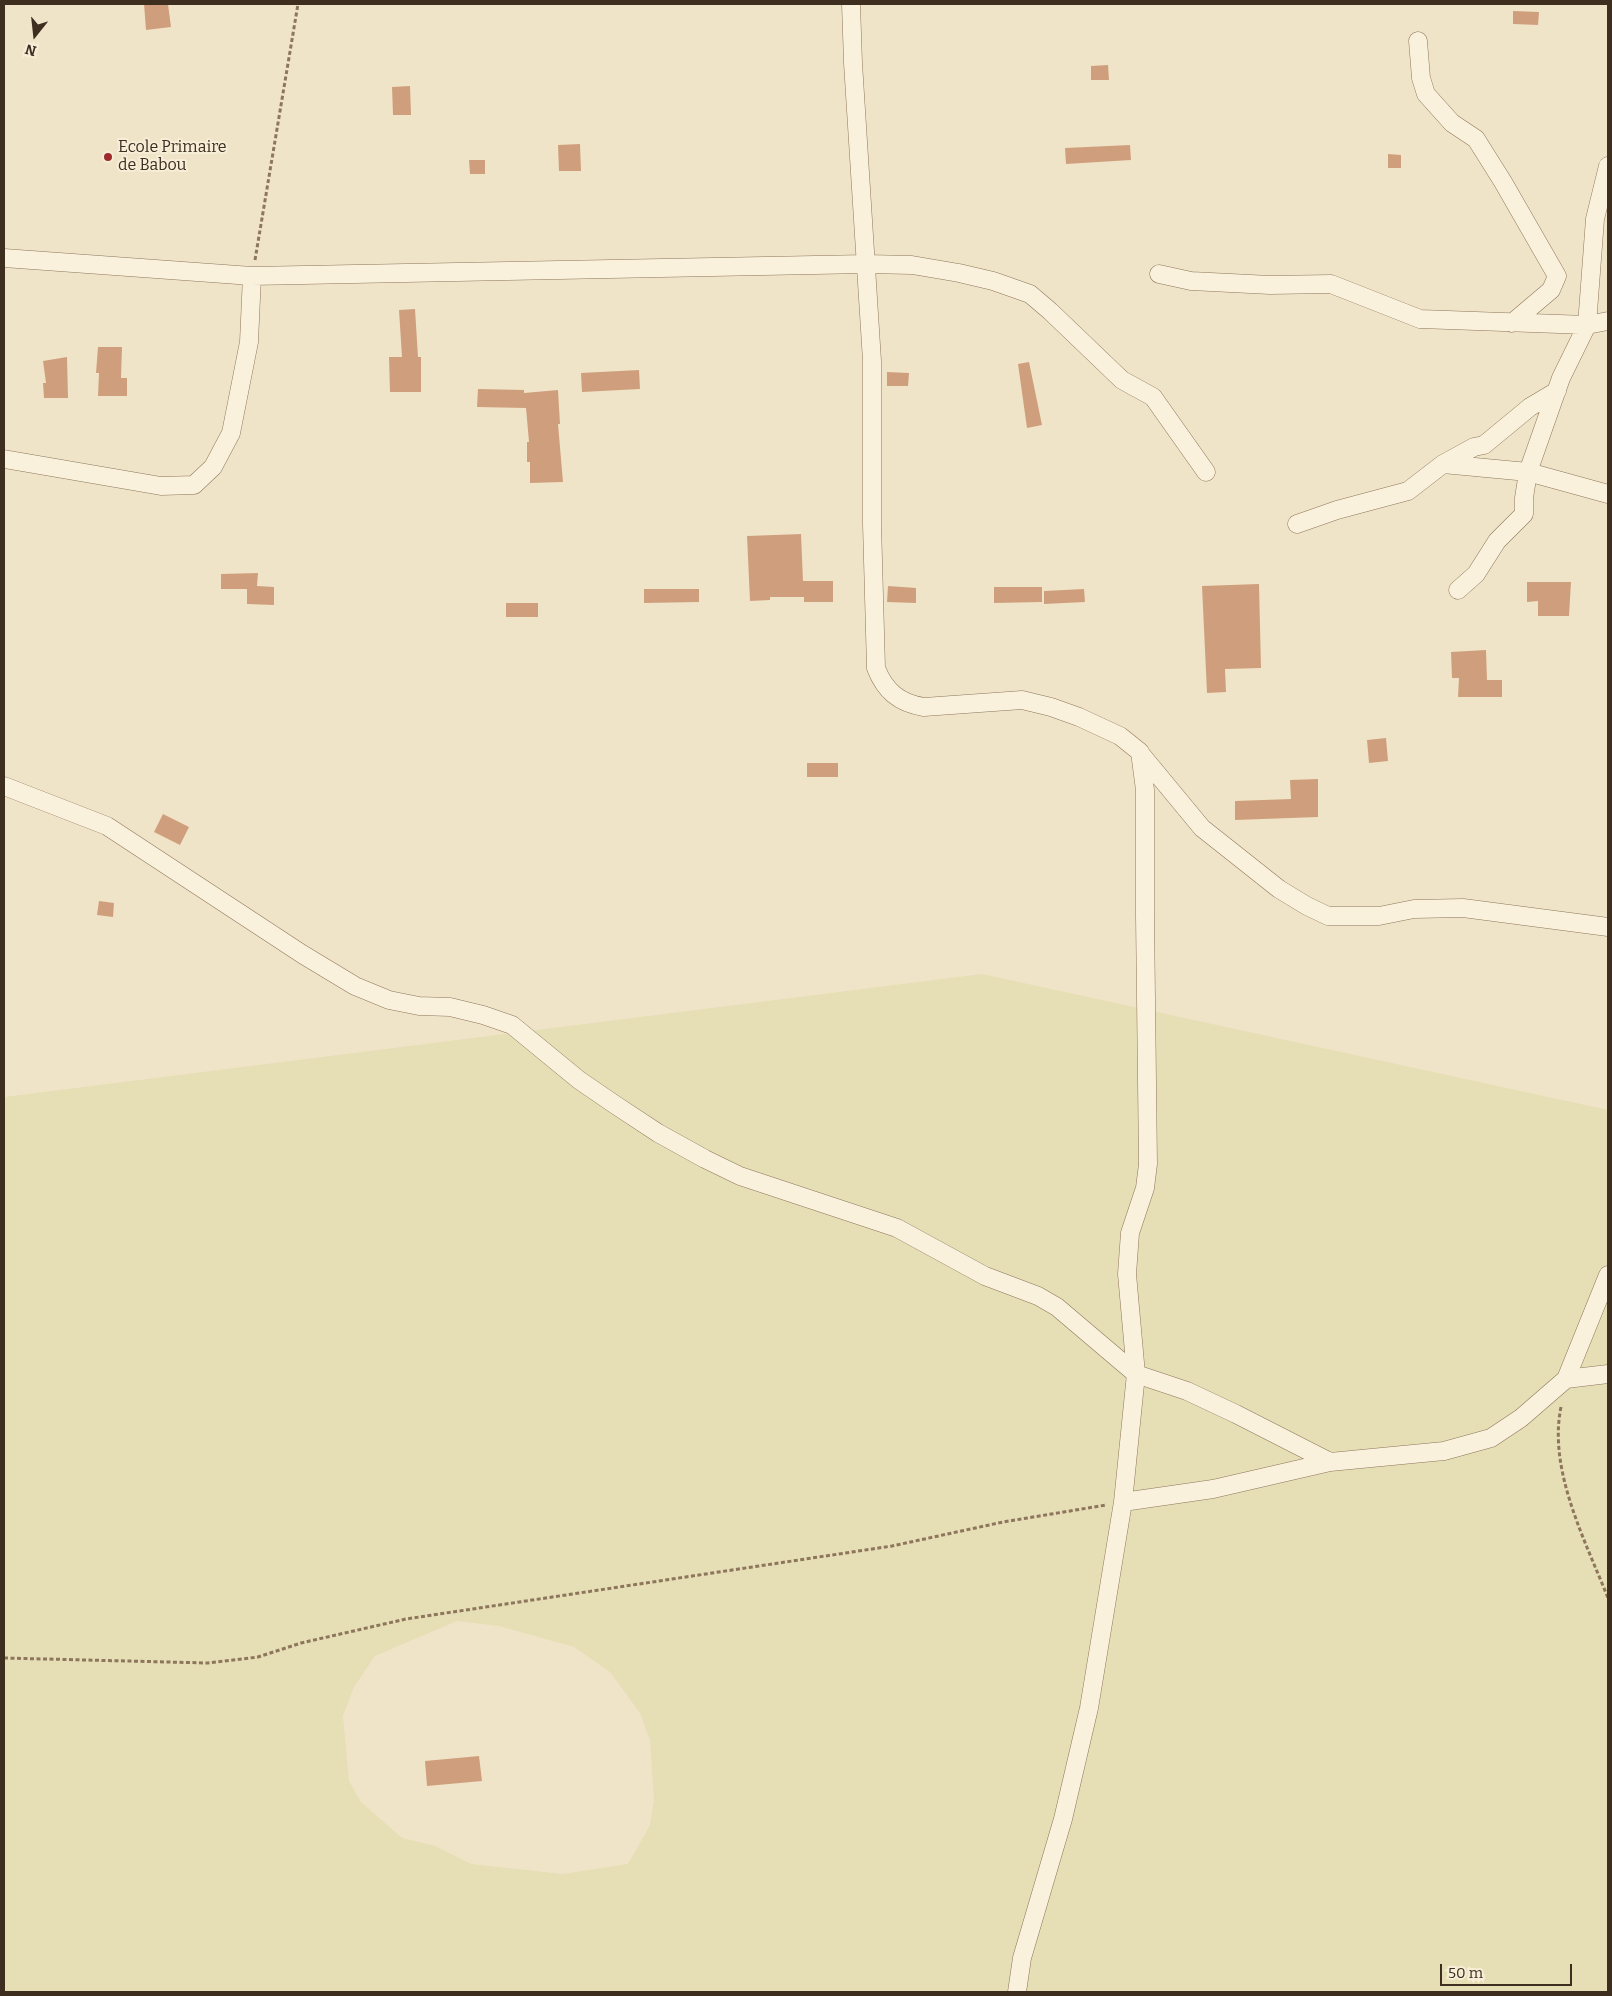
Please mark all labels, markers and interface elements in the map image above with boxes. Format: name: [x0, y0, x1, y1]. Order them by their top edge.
north arrow: [10, 10, 60, 60]
text: N: [23, 40, 38, 60]
place label: Ecole Primaire de Babou: [118, 138, 227, 176]
marker: Ecole Primaire de Babou: [102, 151, 114, 163]
scale bar: [1442, 1954, 1574, 1986]
text: 50 m: [1448, 1964, 1483, 1982]

